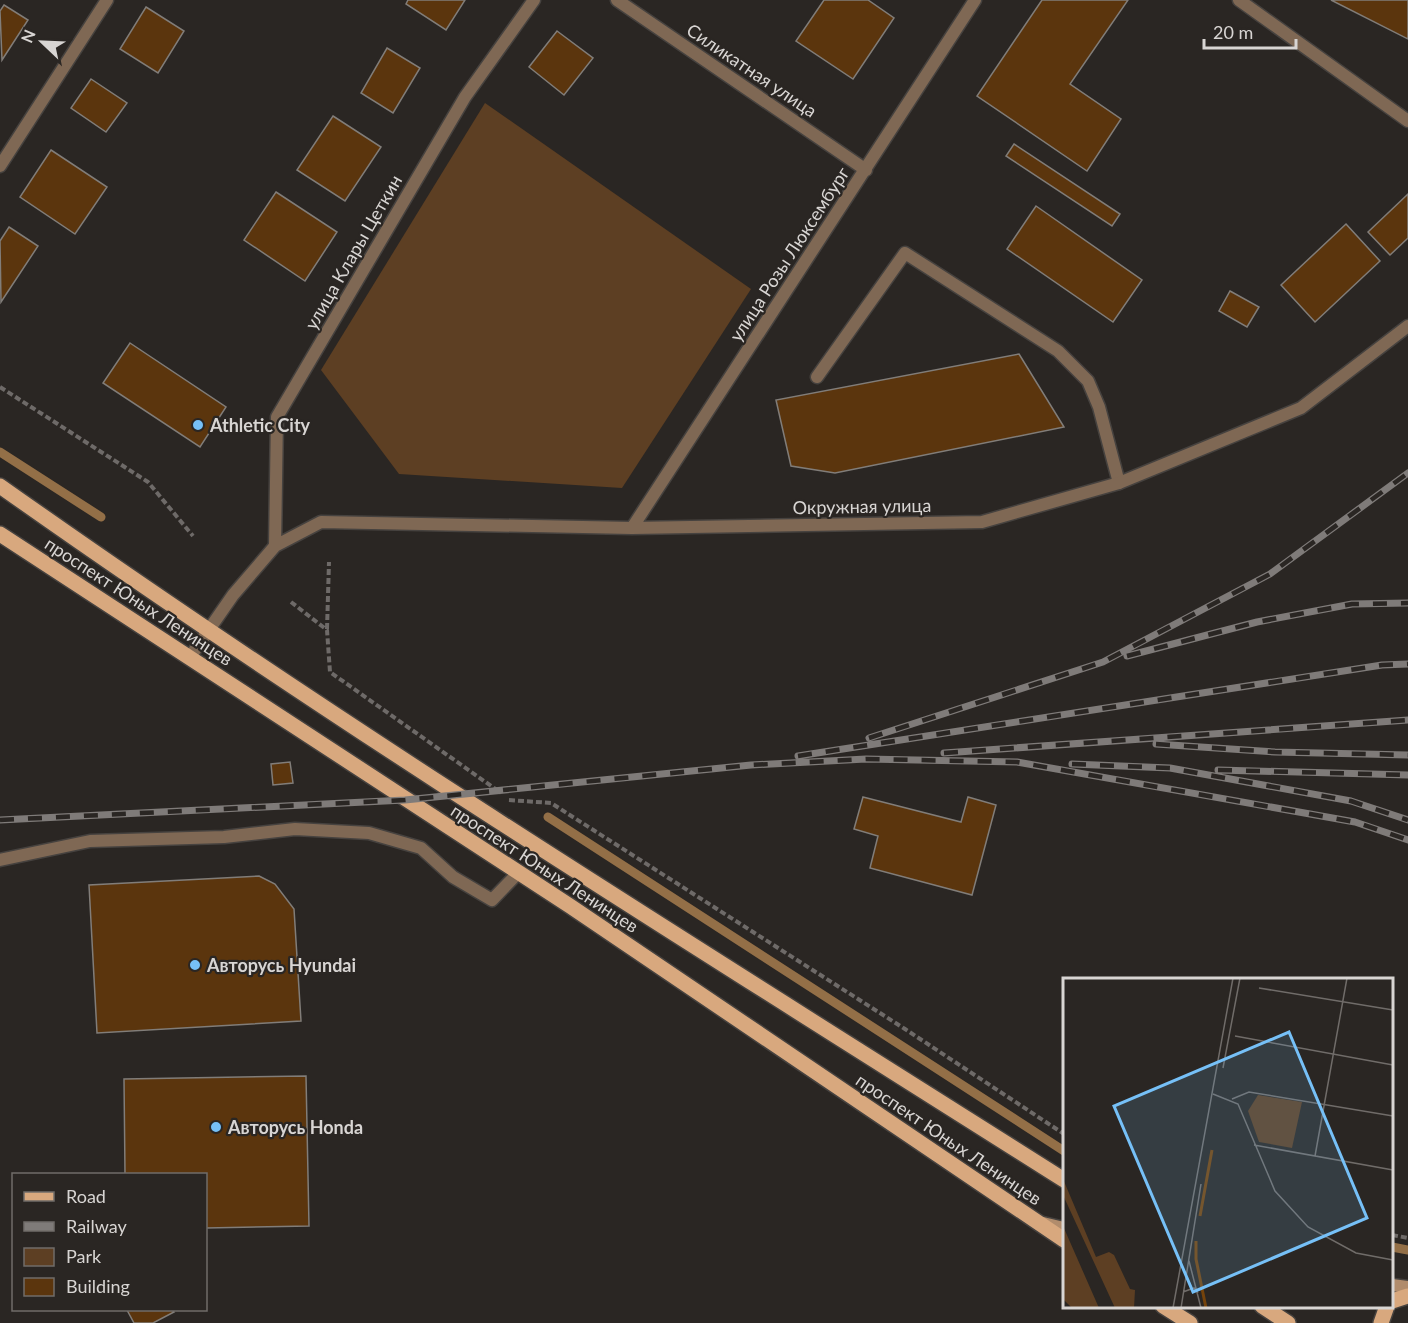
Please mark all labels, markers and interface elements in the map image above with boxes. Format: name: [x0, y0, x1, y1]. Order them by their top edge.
north arrow: [12, 12, 72, 72]
scale bar: [1204, 12, 1296, 50]
street label: Силикатная улица: [683, 18, 821, 122]
text: 20 m: [1213, 21, 1253, 43]
text: N: [17, 27, 39, 45]
street label: улица Розы Люксембург: [724, 162, 854, 345]
street label: улица Клары Цеткин: [300, 171, 406, 333]
place label: Athletic City: [209, 414, 311, 436]
marker: Athletic City: [191, 418, 205, 432]
street label: Окружная улица: [793, 494, 931, 518]
street label: проспект Юных Ленинцев: [41, 532, 237, 670]
street label: проспект Юных Ленинцев: [447, 799, 643, 937]
place label: Авторусь Hyundai: [206, 954, 356, 976]
marker: Авторусь Hyundai: [188, 958, 202, 972]
inset map: [1063, 978, 1393, 1308]
street label: проспект Юных Ленинцев: [852, 1069, 1046, 1209]
place label: Авторусь Honda: [227, 1116, 363, 1138]
marker: Авторусь Honda: [209, 1120, 223, 1134]
legend: [12, 1173, 207, 1311]
text: Road: [66, 1185, 106, 1207]
text: Railway: [66, 1215, 127, 1237]
text: Park: [66, 1245, 102, 1267]
text: Building: [66, 1275, 130, 1297]

